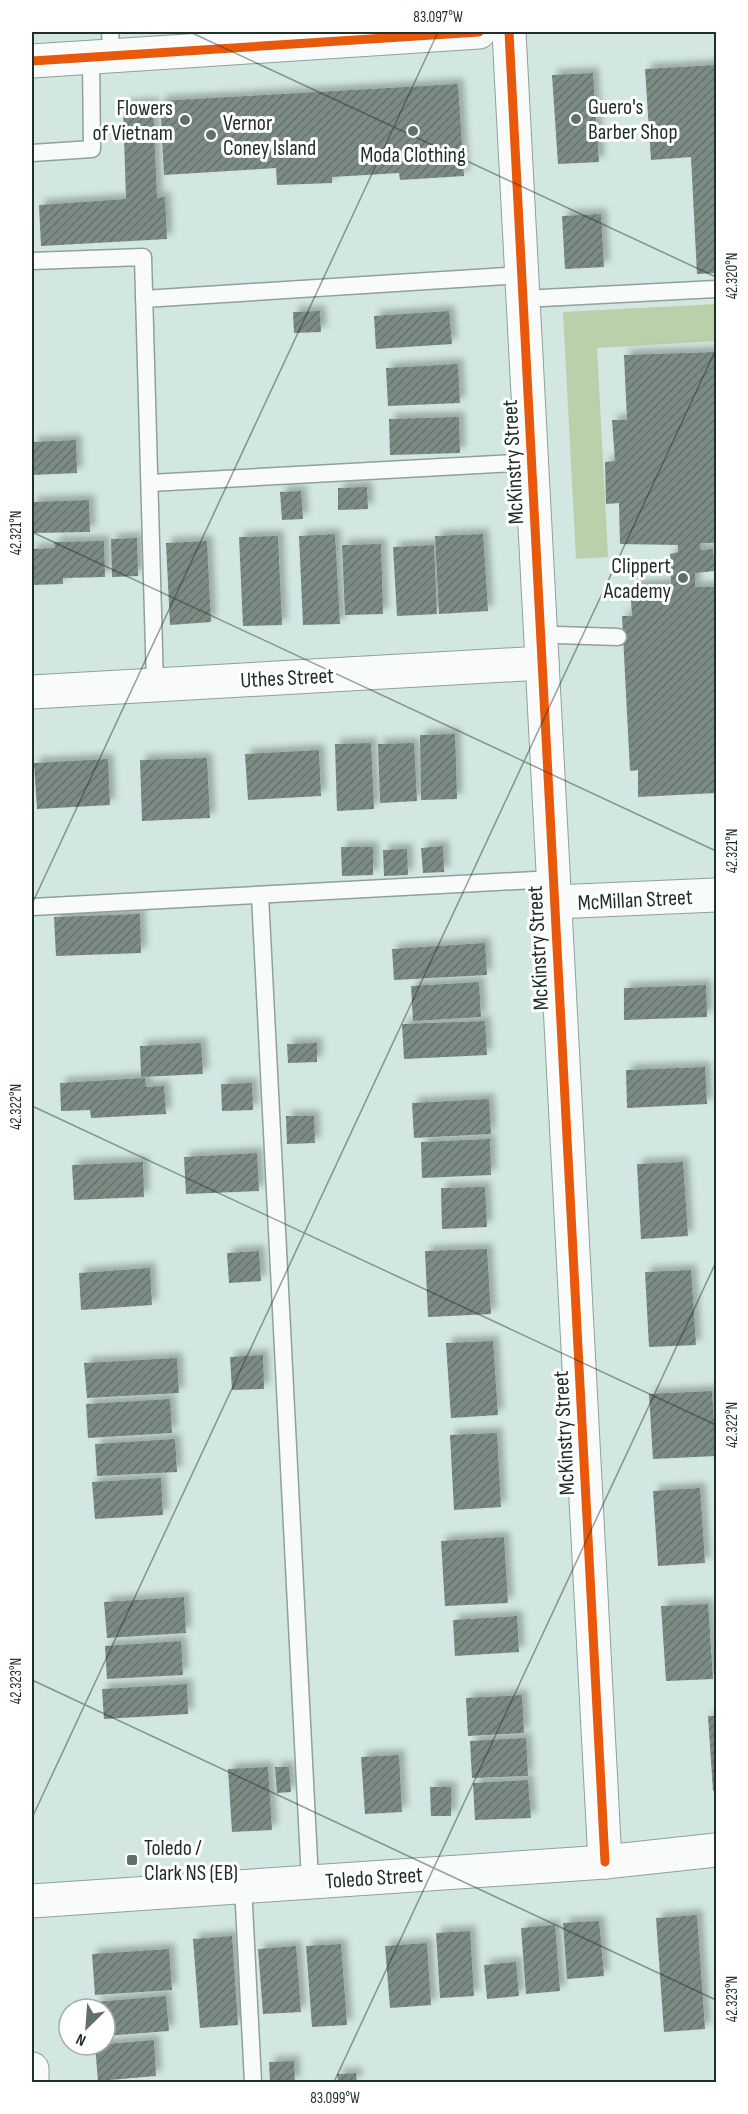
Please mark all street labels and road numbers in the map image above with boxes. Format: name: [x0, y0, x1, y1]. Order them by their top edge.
street label: McKinstry Street: [497, 399, 530, 525]
street label: Uthes Street: [240, 663, 335, 694]
street label: McMillan Street: [577, 884, 693, 917]
street label: McKinstry Street: [522, 885, 555, 1011]
street label: McKinstry Street: [548, 1370, 581, 1496]
street label: Toledo Street: [324, 1862, 424, 1895]

